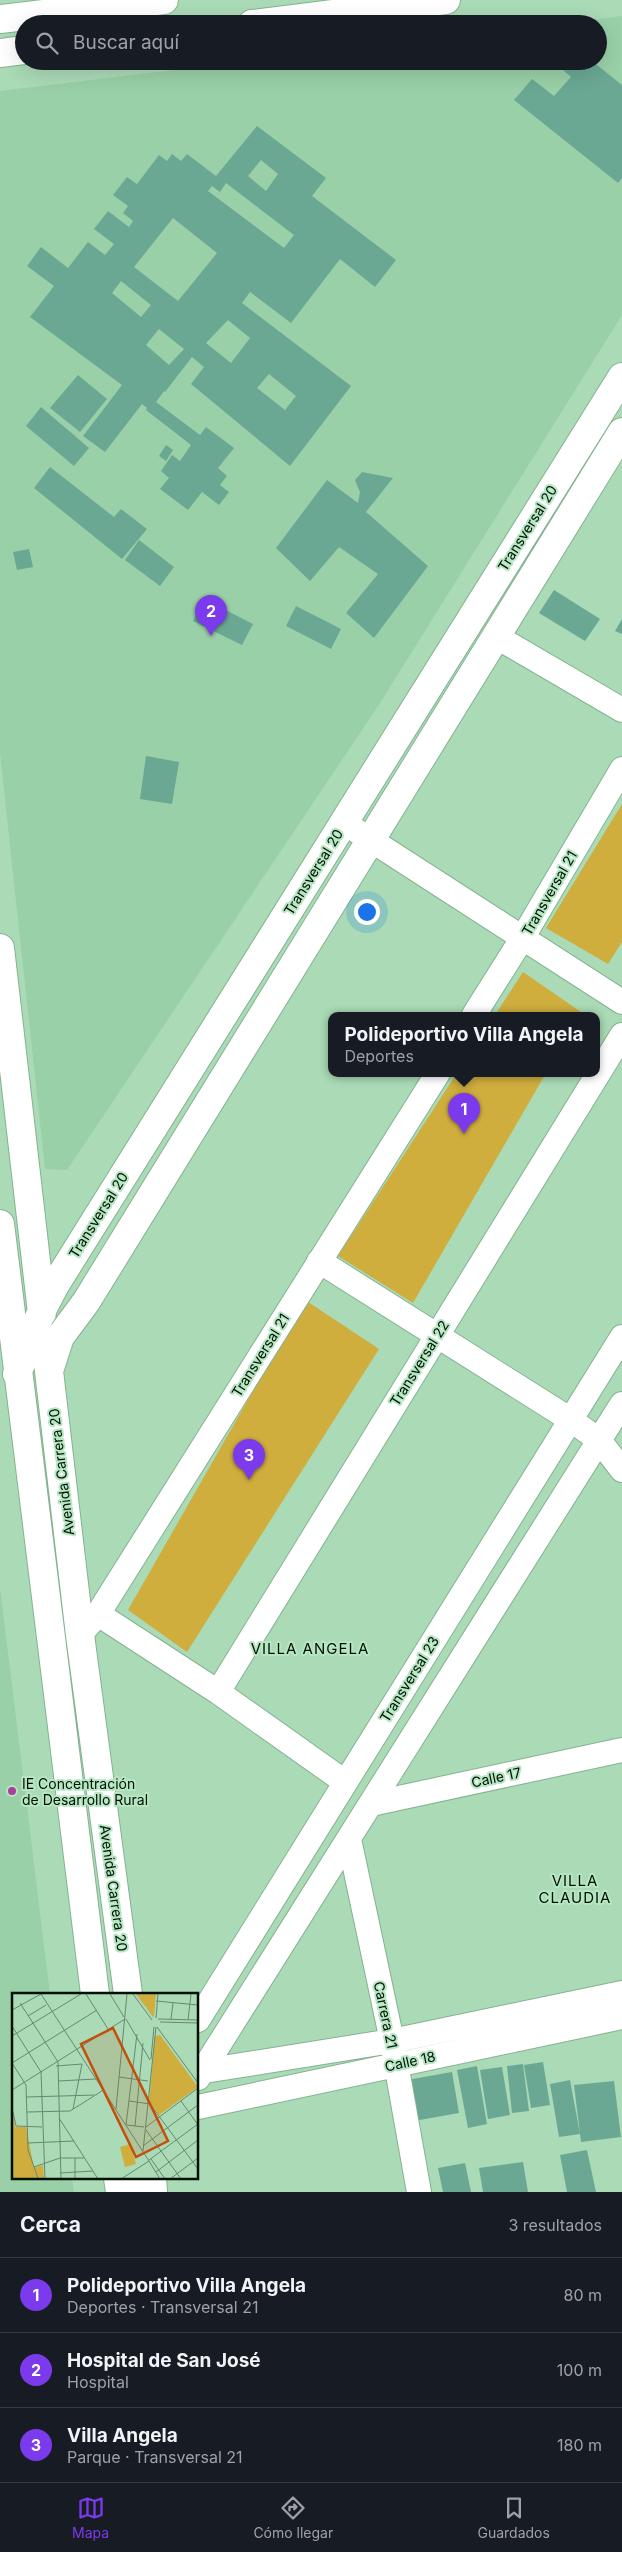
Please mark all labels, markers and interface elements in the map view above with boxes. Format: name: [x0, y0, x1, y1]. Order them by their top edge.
search box: [15, 15, 607, 70]
icon: search: [33, 29, 61, 57]
text: Buscar aquí: [73, 31, 179, 54]
street label: Transversal 20: [494, 482, 560, 574]
pin: 2: [195, 595, 227, 636]
street label: Transversal 20: [280, 826, 346, 918]
street label: Transversal 21: [518, 848, 580, 938]
your location: [354, 899, 380, 925]
popup: [328, 1012, 600, 1077]
text: Polideportivo Villa Angela: [344, 1023, 584, 1046]
text: Deportes: [344, 1046, 414, 1066]
pin: 1: [448, 1093, 480, 1134]
street label: Transversal 20: [65, 1169, 131, 1261]
street label: Transversal 21: [228, 1310, 292, 1400]
street label: Transversal 22: [386, 1317, 452, 1409]
street label: Avenida Carrera 20: [45, 1408, 77, 1536]
pin: 3: [233, 1439, 265, 1480]
street label: Transversal 23: [376, 1633, 442, 1725]
district label: VILLA ANGELA: [251, 1639, 369, 1658]
street label: Calle 17: [469, 1763, 523, 1791]
place label: IE Concentración de Desarrollo Rural: [22, 1775, 148, 1808]
marker: IE Concentración de Desarrollo Rural: [6, 1785, 18, 1797]
street label: Avenida Carrera 20: [97, 1824, 131, 1952]
district label: VILLA CLAUDIA: [539, 1871, 611, 1907]
street label: Carrera 21: [371, 1980, 401, 2050]
inset map: [12, 1993, 199, 2180]
street label: Calle 18: [383, 2047, 437, 2075]
text: Cerca: [20, 2212, 81, 2237]
text: 3 resultados: [508, 2215, 602, 2235]
text: Polideportivo Villa Angela: [67, 2274, 306, 2297]
text: 1: [33, 2285, 39, 2305]
text: 80 m: [563, 2285, 602, 2305]
text: Deportes · Transversal 21: [67, 2297, 258, 2317]
text: Hospital de San José: [67, 2349, 261, 2372]
text: 2: [31, 2360, 41, 2380]
text: 100 m: [557, 2360, 602, 2380]
text: Hospital: [67, 2372, 129, 2392]
text: Villa Angela: [67, 2424, 178, 2447]
text: 3: [31, 2435, 41, 2455]
text: 180 m: [557, 2435, 602, 2455]
text: Parque · Transversal 21: [67, 2447, 243, 2467]
tab: Mapa: [72, 2494, 109, 2541]
tab: Cómo llegar: [253, 2494, 333, 2541]
tab: Guardados: [477, 2494, 550, 2541]

